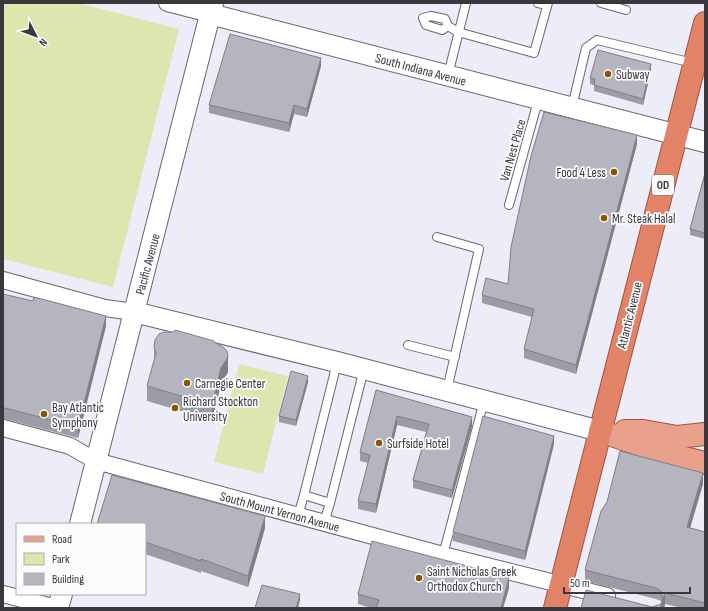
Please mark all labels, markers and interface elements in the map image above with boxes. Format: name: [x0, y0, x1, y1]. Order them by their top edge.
north arrow: [16, 16, 56, 56]
text: N: [36, 36, 50, 49]
street label: South Indiana Avenue: [374, 50, 468, 90]
place label: Subway: [616, 67, 649, 83]
marker: Subway: [603, 69, 613, 79]
street label: Van Nest Place: [496, 117, 529, 183]
place label: Food 4 Less: [556, 165, 606, 181]
marker: Food 4 Less: [609, 167, 619, 177]
road number: OD: [652, 175, 674, 195]
place label: Mr. Steak Halal: [612, 211, 675, 227]
marker: Mr. Steak Halal: [599, 213, 609, 223]
street label: Pacific Avenue: [132, 232, 164, 297]
street label: Atlantic Avenue: [614, 280, 646, 351]
place label: Carnegie Center: [195, 376, 266, 392]
marker: Carnegie Center: [182, 378, 192, 388]
place label: Richard Stockton University: [183, 394, 258, 425]
place label: Bay Atlantic Symphony: [52, 400, 104, 431]
marker: Richard Stockton University: [170, 403, 180, 413]
marker: Bay Atlantic Symphony: [39, 409, 49, 419]
place label: Surfside Hotel: [387, 436, 449, 452]
marker: Surfside Hotel: [374, 438, 384, 448]
street label: South Mount Vernon Avenue: [218, 488, 341, 536]
legend: [16, 523, 146, 595]
text: Road: [52, 532, 72, 547]
text: Park: [52, 552, 70, 567]
place label: Saint Nicholas Greek Orthodox Church: [427, 564, 517, 595]
scale bar: [564, 569, 690, 595]
text: Building: [52, 572, 84, 587]
marker: Saint Nicholas Greek Orthodox Church: [414, 573, 424, 583]
text: 50 m: [570, 576, 590, 591]

